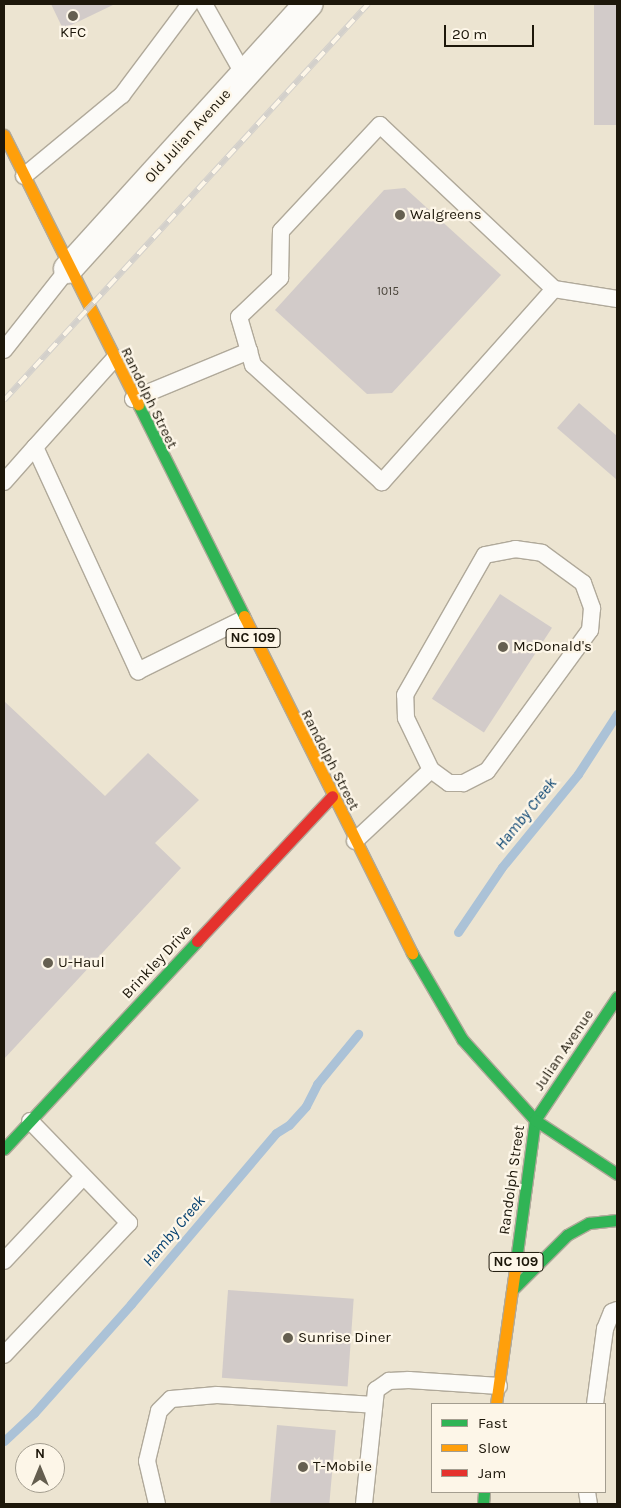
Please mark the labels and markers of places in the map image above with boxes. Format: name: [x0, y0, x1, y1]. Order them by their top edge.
marker: KFC: [67, 10, 79, 22]
place label: KFC: [60, 24, 86, 42]
place label: Walgreens: [410, 206, 482, 224]
marker: Walgreens: [394, 209, 406, 221]
place label: McDonald's: [513, 638, 592, 656]
marker: McDonald's: [497, 641, 509, 653]
place label: U-Haul: [58, 954, 105, 972]
marker: U-Haul: [42, 957, 54, 969]
place label: Sunrise Diner: [298, 1329, 391, 1347]
marker: Sunrise Diner: [282, 1332, 294, 1344]
place label: T-Mobile: [313, 1458, 372, 1476]
marker: T-Mobile: [297, 1461, 309, 1473]

